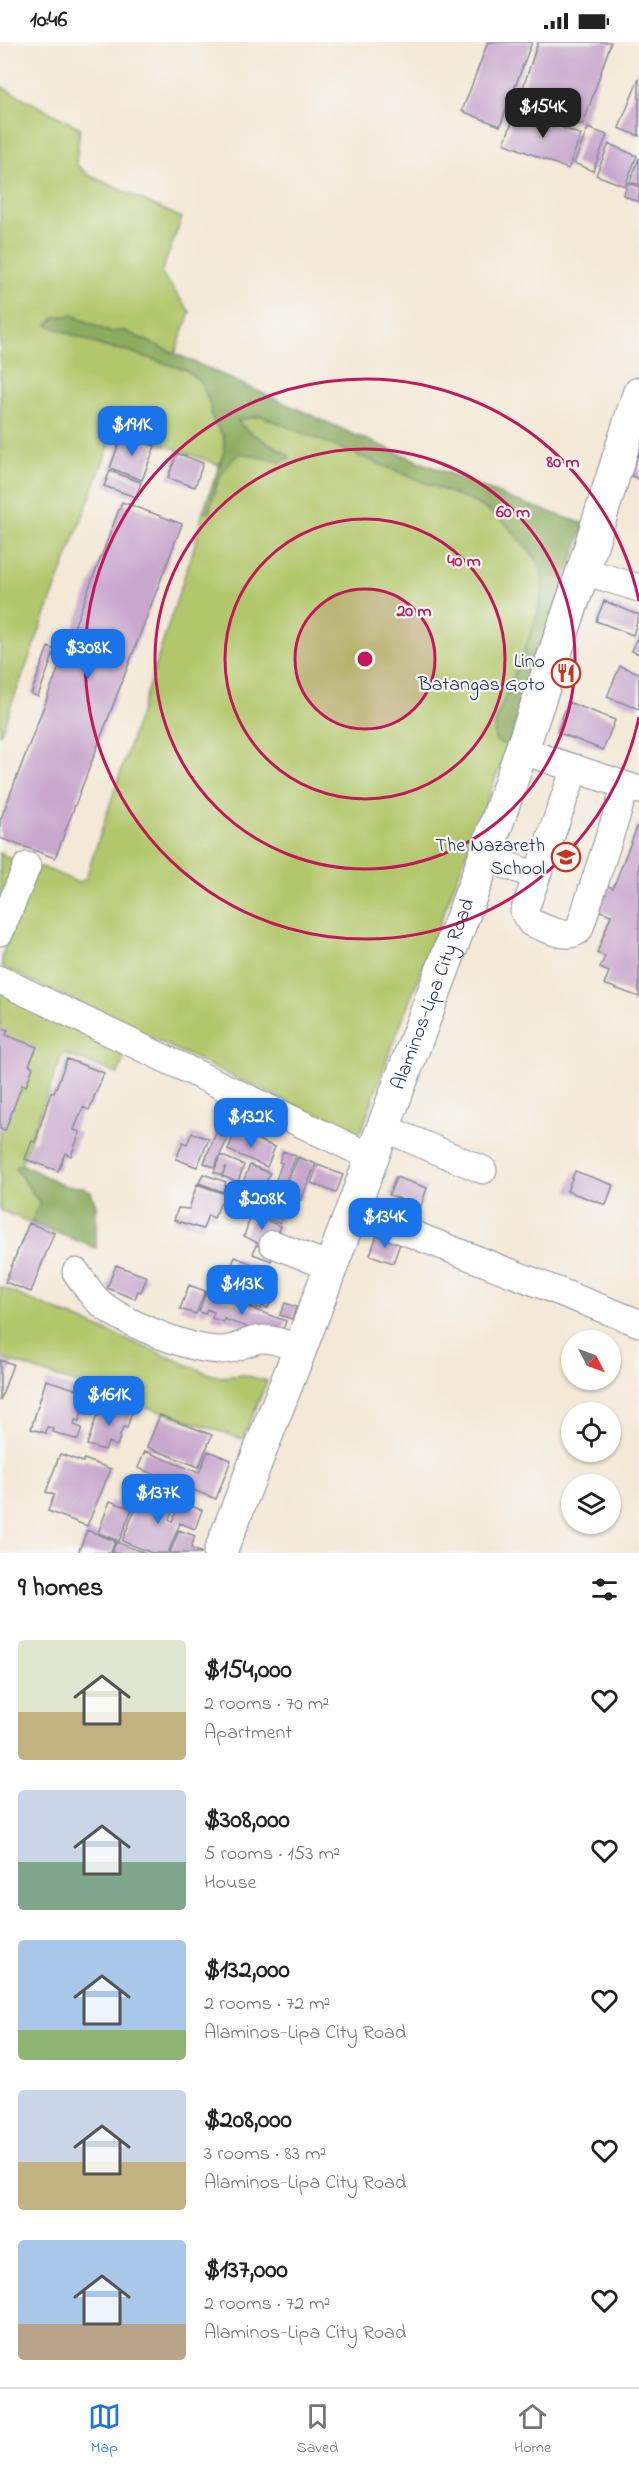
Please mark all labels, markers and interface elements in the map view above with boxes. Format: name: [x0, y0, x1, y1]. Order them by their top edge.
text: 10:46: [30, 5, 67, 37]
pin: $154K: [501, 88, 585, 139]
text: $154K: [519, 93, 567, 122]
pin: $191K: [90, 406, 174, 457]
text: $191K: [112, 411, 152, 440]
text: 80 m: [546, 450, 580, 476]
text: 60 m: [496, 500, 530, 526]
text: 40 m: [447, 549, 481, 575]
text: 20 m: [395, 599, 432, 625]
pin: $308K: [46, 629, 130, 680]
text: $308K: [65, 634, 111, 663]
place label: Lino Batangas Goto: [417, 648, 545, 701]
centre of rings: [355, 649, 375, 669]
restaurant icon: Lino Batangas Goto: [550, 657, 582, 689]
place label: The Nazareth School: [435, 832, 545, 884]
school or university icon: The Nazareth School: [550, 841, 582, 873]
street label: Alaminos-Lipa City Road: [384, 895, 483, 1094]
pin: $132K: [209, 1098, 293, 1149]
text: $132K: [228, 1103, 274, 1132]
pin: $208K: [220, 1180, 304, 1231]
text: $208K: [238, 1185, 286, 1214]
pin: $134K: [343, 1198, 427, 1249]
text: $134K: [363, 1203, 407, 1232]
pin: $113K: [200, 1265, 284, 1316]
text: $113K: [221, 1270, 263, 1299]
north arrow: [561, 1330, 621, 1390]
map controls: [561, 1330, 621, 1534]
pin: $161K: [67, 1376, 151, 1427]
text: $161K: [87, 1381, 131, 1410]
button: locate: [561, 1402, 621, 1462]
pin: $137K: [116, 1474, 200, 1525]
button: layers: [561, 1474, 621, 1534]
text: $137K: [136, 1479, 180, 1508]
text: 9 homes: [18, 1570, 103, 1608]
icon: filters: [588, 1573, 621, 1606]
text: $154,000: [204, 1652, 292, 1690]
icon: home: [66, 1664, 138, 1736]
icon: heart: [588, 1684, 621, 1717]
text: 2 rooms · 70 m²: [204, 1690, 329, 1719]
text: Apartment: [204, 1719, 292, 1748]
text: $308,000: [204, 1802, 290, 1840]
icon: home: [66, 1814, 138, 1886]
icon: heart: [588, 1834, 621, 1867]
text: 5 rooms · 153 m²: [204, 1840, 340, 1869]
text: House: [204, 1869, 257, 1898]
text: $132,000: [204, 1952, 290, 1990]
icon: home: [66, 1964, 138, 2036]
icon: heart: [588, 1984, 621, 2017]
text: 2 rooms · 72 m²: [204, 1990, 331, 2019]
text: Alaminos-Lipa City Road: [204, 2019, 406, 2048]
text: $208,000: [204, 2102, 292, 2140]
icon: home: [66, 2114, 138, 2186]
icon: heart: [588, 2134, 621, 2167]
text: 3 rooms · 83 m²: [204, 2140, 326, 2169]
text: Alaminos-Lipa City Road: [204, 2169, 406, 2198]
text: $137,000: [204, 2252, 288, 2290]
icon: home: [66, 2264, 138, 2336]
icon: heart: [588, 2284, 621, 2317]
text: 2 rooms · 72 m²: [204, 2290, 331, 2319]
text: Alaminos-Lipa City Road: [204, 2319, 406, 2348]
tab: Map: [88, 2400, 121, 2460]
tab: Saved: [297, 2400, 338, 2460]
tab: Home: [514, 2400, 551, 2460]

